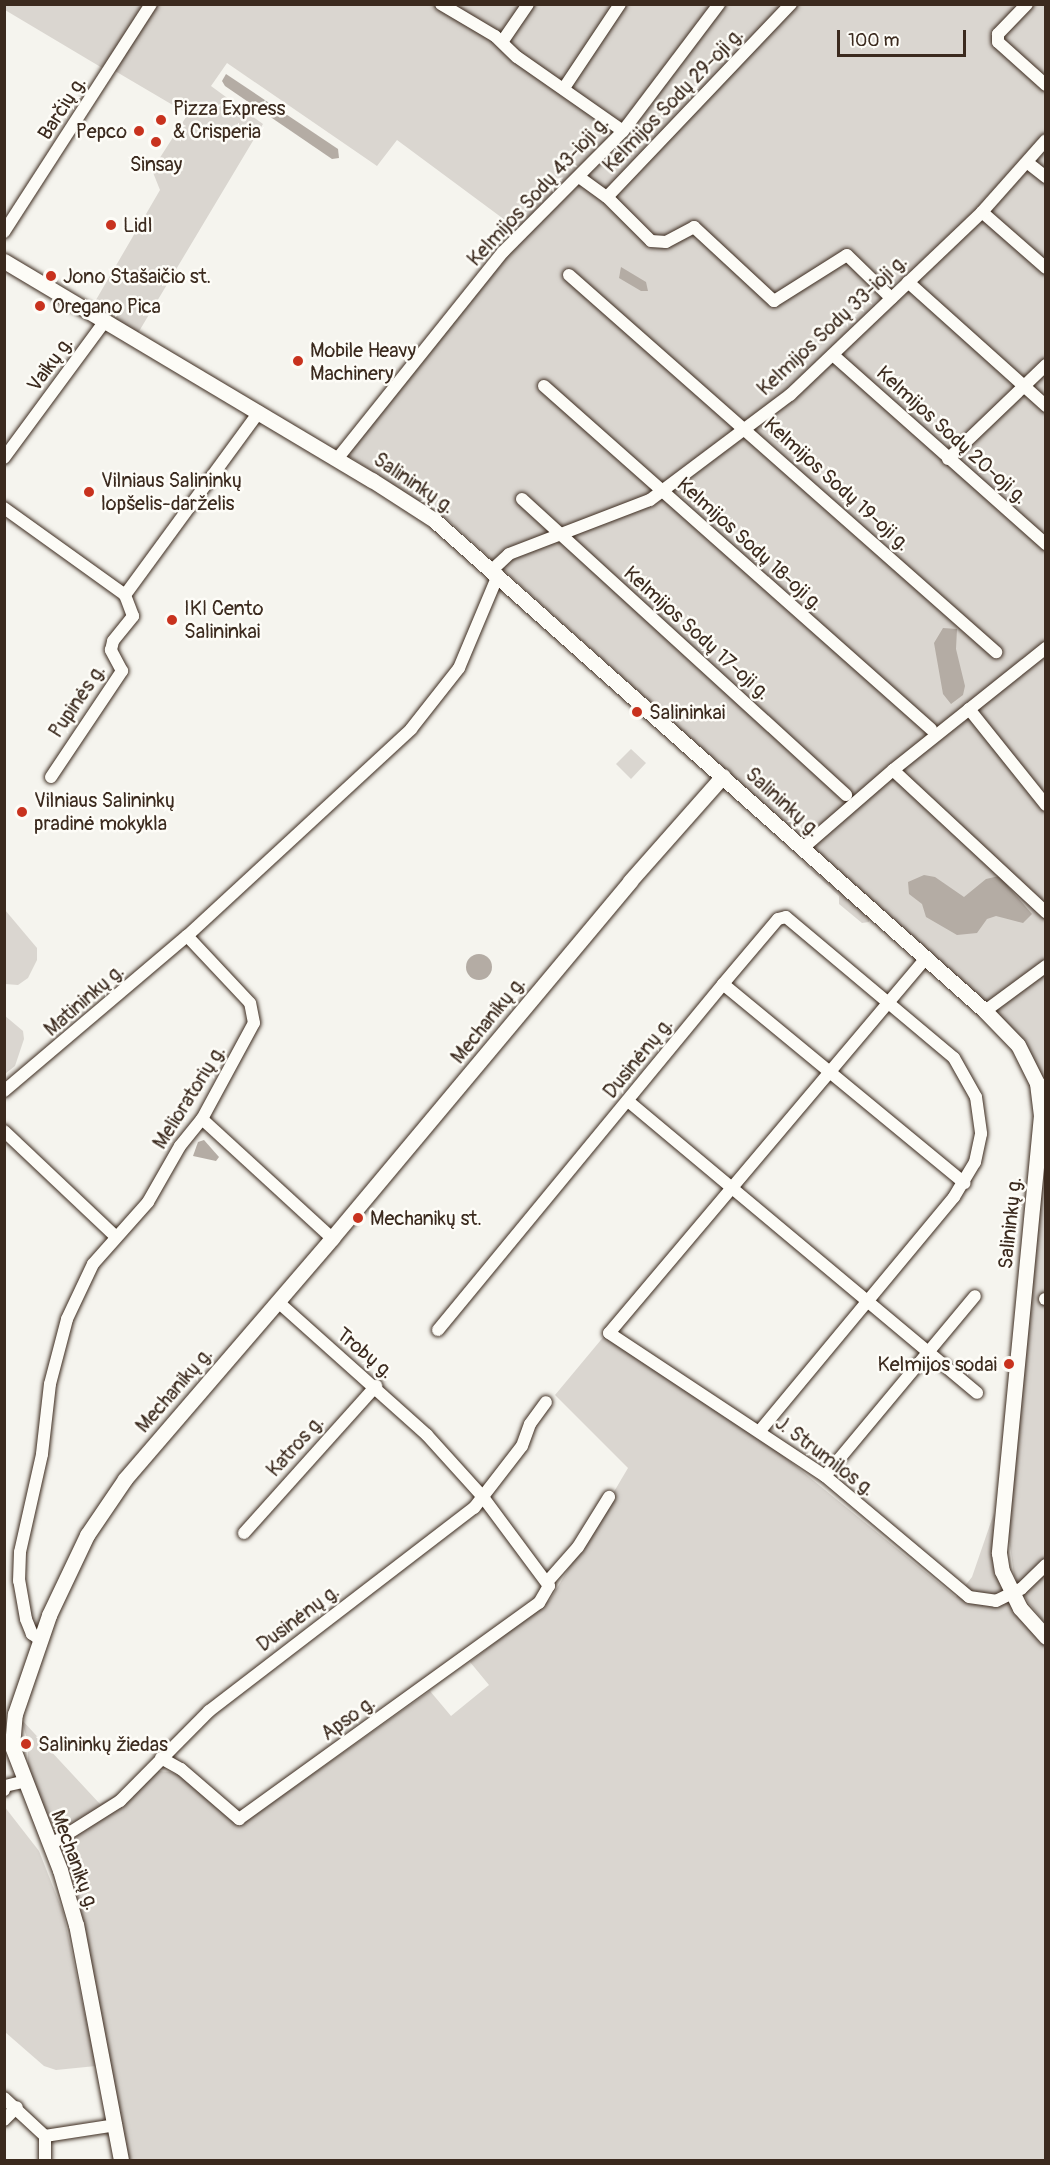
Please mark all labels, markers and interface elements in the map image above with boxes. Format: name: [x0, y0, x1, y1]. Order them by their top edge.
scale bar: [840, 18, 969, 56]
street label: Kelmijos Sodų 29-oji g.: [598, 23, 748, 177]
text: 100 m: [848, 29, 900, 52]
street label: Barčių g.: [33, 72, 91, 144]
place label: Pizza Express & Crisperia: [173, 96, 285, 143]
street label: Kelmijos Sodų 43-ioji g.: [462, 111, 614, 271]
marker: Pizza Express & Crisperia: [154, 113, 168, 127]
place label: Pepco: [76, 119, 127, 143]
marker: Pepco: [132, 124, 146, 138]
marker: Sinsay: [149, 135, 163, 149]
place label: Sinsay: [130, 152, 182, 176]
place label: Lidl: [123, 213, 152, 237]
marker: Lidl: [104, 218, 118, 232]
street label: Kelmijos Sodų 33-ioji g.: [752, 249, 912, 401]
place label: Jono Stašaičio st.: [63, 264, 211, 288]
marker: Jono Stašaičio st.: [44, 269, 58, 283]
place label: Oregano Pica: [52, 294, 161, 318]
marker: Oregano Pica: [33, 299, 47, 313]
street label: Vaikų g.: [22, 332, 78, 396]
place label: Mobile Heavy Machinery: [310, 338, 416, 385]
marker: Mobile Heavy Machinery: [291, 354, 305, 368]
street label: Kelmijos Sodų 20-oji g.: [872, 361, 1032, 509]
street label: Kelmijos Sodų 19-oji g.: [759, 412, 915, 556]
street label: Salininkų g.: [369, 447, 459, 519]
place label: Vilniaus Salininkų lopšelis-darželis: [101, 468, 242, 515]
street label: Kelmijos Sodų 18-oji g.: [672, 472, 828, 616]
marker: Vilniaus Salininkų lopšelis-darželis: [82, 485, 96, 499]
street label: Kelmijos Sodų 17-oji g.: [619, 561, 775, 705]
place label: IKI Cento Salininkai: [184, 596, 263, 643]
marker: IKI Cento Salininkai: [165, 613, 179, 627]
street label: Pupinės g.: [44, 660, 110, 742]
place label: Salininkai: [649, 700, 725, 724]
marker: Salininkai: [630, 705, 644, 719]
street label: Salininkų g.: [741, 762, 825, 842]
place label: Vilniaus Salininkų pradinė mokykla: [34, 789, 175, 836]
marker: Vilniaus Salininkų pradinė mokykla: [15, 805, 29, 819]
street label: Matininkų g.: [39, 959, 129, 1041]
street label: Mechanikų g.: [446, 972, 530, 1068]
street label: Dusinėnų g.: [598, 1013, 678, 1103]
street label: Melioratorių g.: [148, 1041, 230, 1153]
street label: Salininkų g.: [993, 1176, 1027, 1270]
place label: Mechanikų st.: [370, 1206, 482, 1230]
marker: Mechanikų st.: [351, 1211, 365, 1225]
street label: Trobų g.: [332, 1322, 398, 1384]
street label: Mechanikų g.: [131, 1343, 217, 1437]
place label: Kelmijos sodai: [878, 1352, 997, 1376]
marker: Kelmijos sodai: [1002, 1357, 1016, 1371]
street label: Katros g.: [261, 1410, 329, 1482]
street label: J. Strumilos g.: [771, 1411, 879, 1501]
street label: Dusinėnų g.: [252, 1579, 344, 1657]
street label: Apso g.: [316, 1690, 380, 1746]
place label: Salininkų žiedas: [38, 1732, 168, 1756]
marker: Salininkų žiedas: [19, 1737, 33, 1751]
street label: Mechanikų g.: [46, 1807, 104, 1913]

